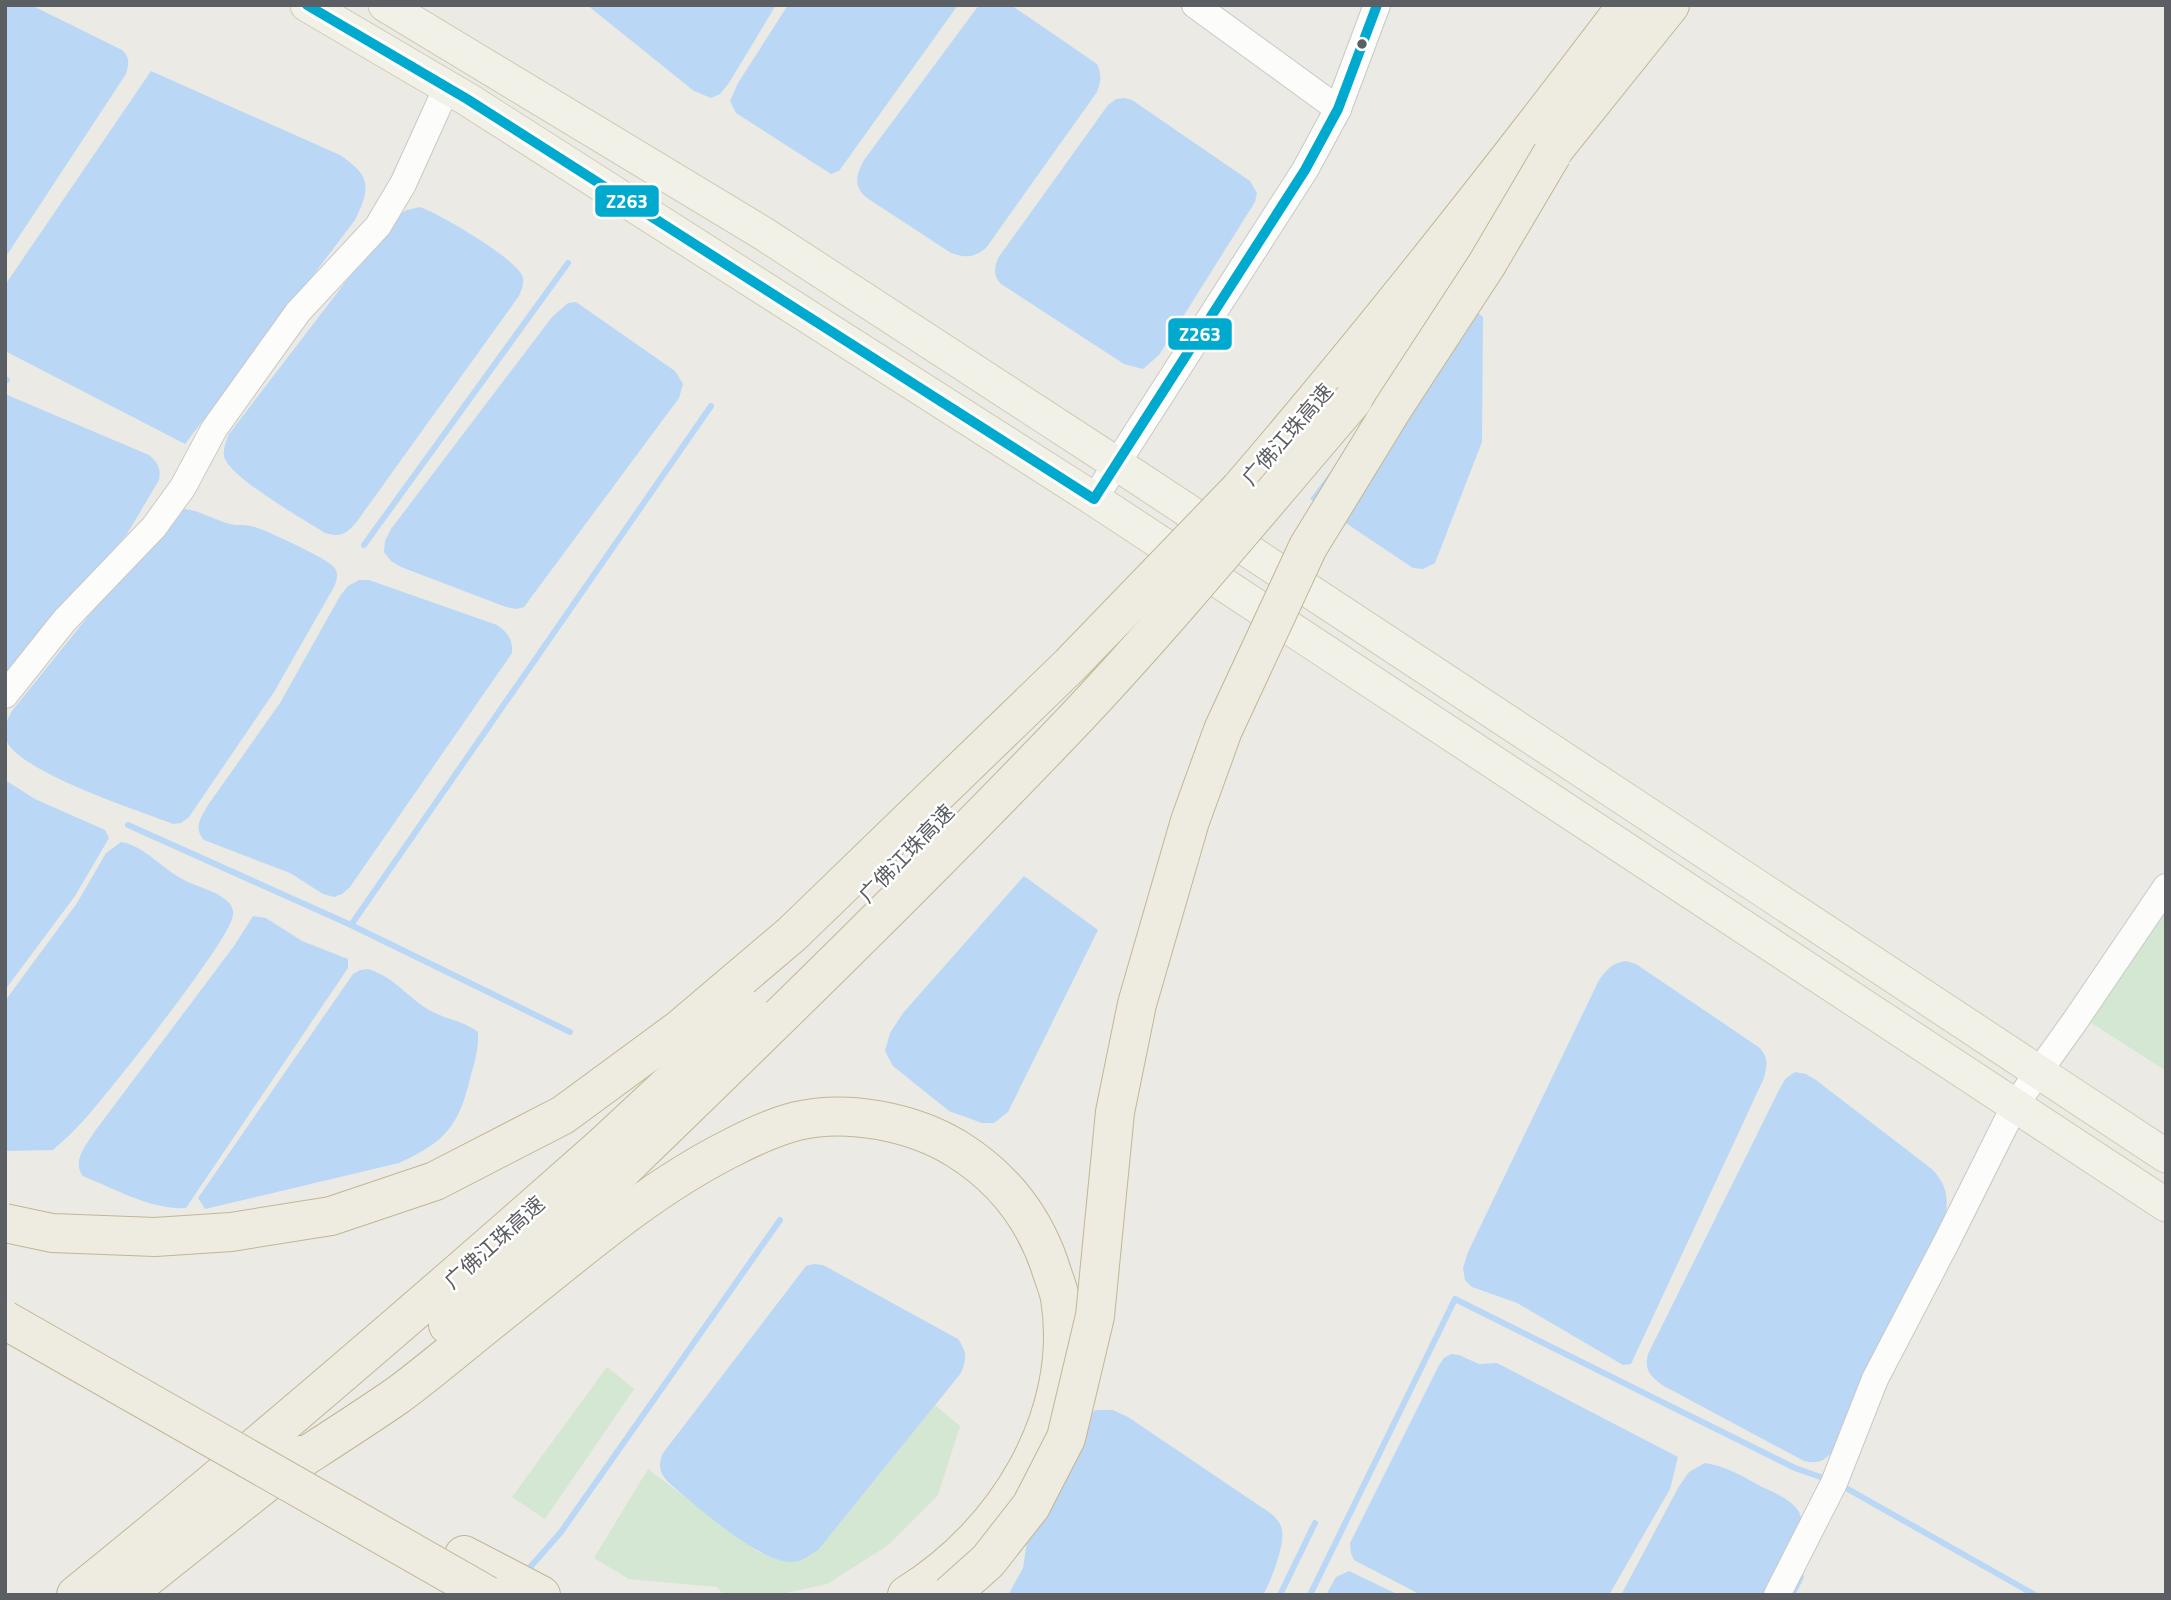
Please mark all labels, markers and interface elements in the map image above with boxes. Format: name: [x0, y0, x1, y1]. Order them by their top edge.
unlabelled marker: [1355, 37, 1369, 51]
line badge: Z263: [594, 184, 660, 218]
text: Z263: [606, 186, 648, 215]
line badge: Z263: [1167, 317, 1233, 351]
text: Z263: [1179, 319, 1221, 348]
street label: 广佛江珠高速: [1234, 376, 1340, 492]
street label: 广佛江珠高速: [851, 797, 961, 909]
street label: 广佛江珠高速: [436, 1188, 552, 1296]

